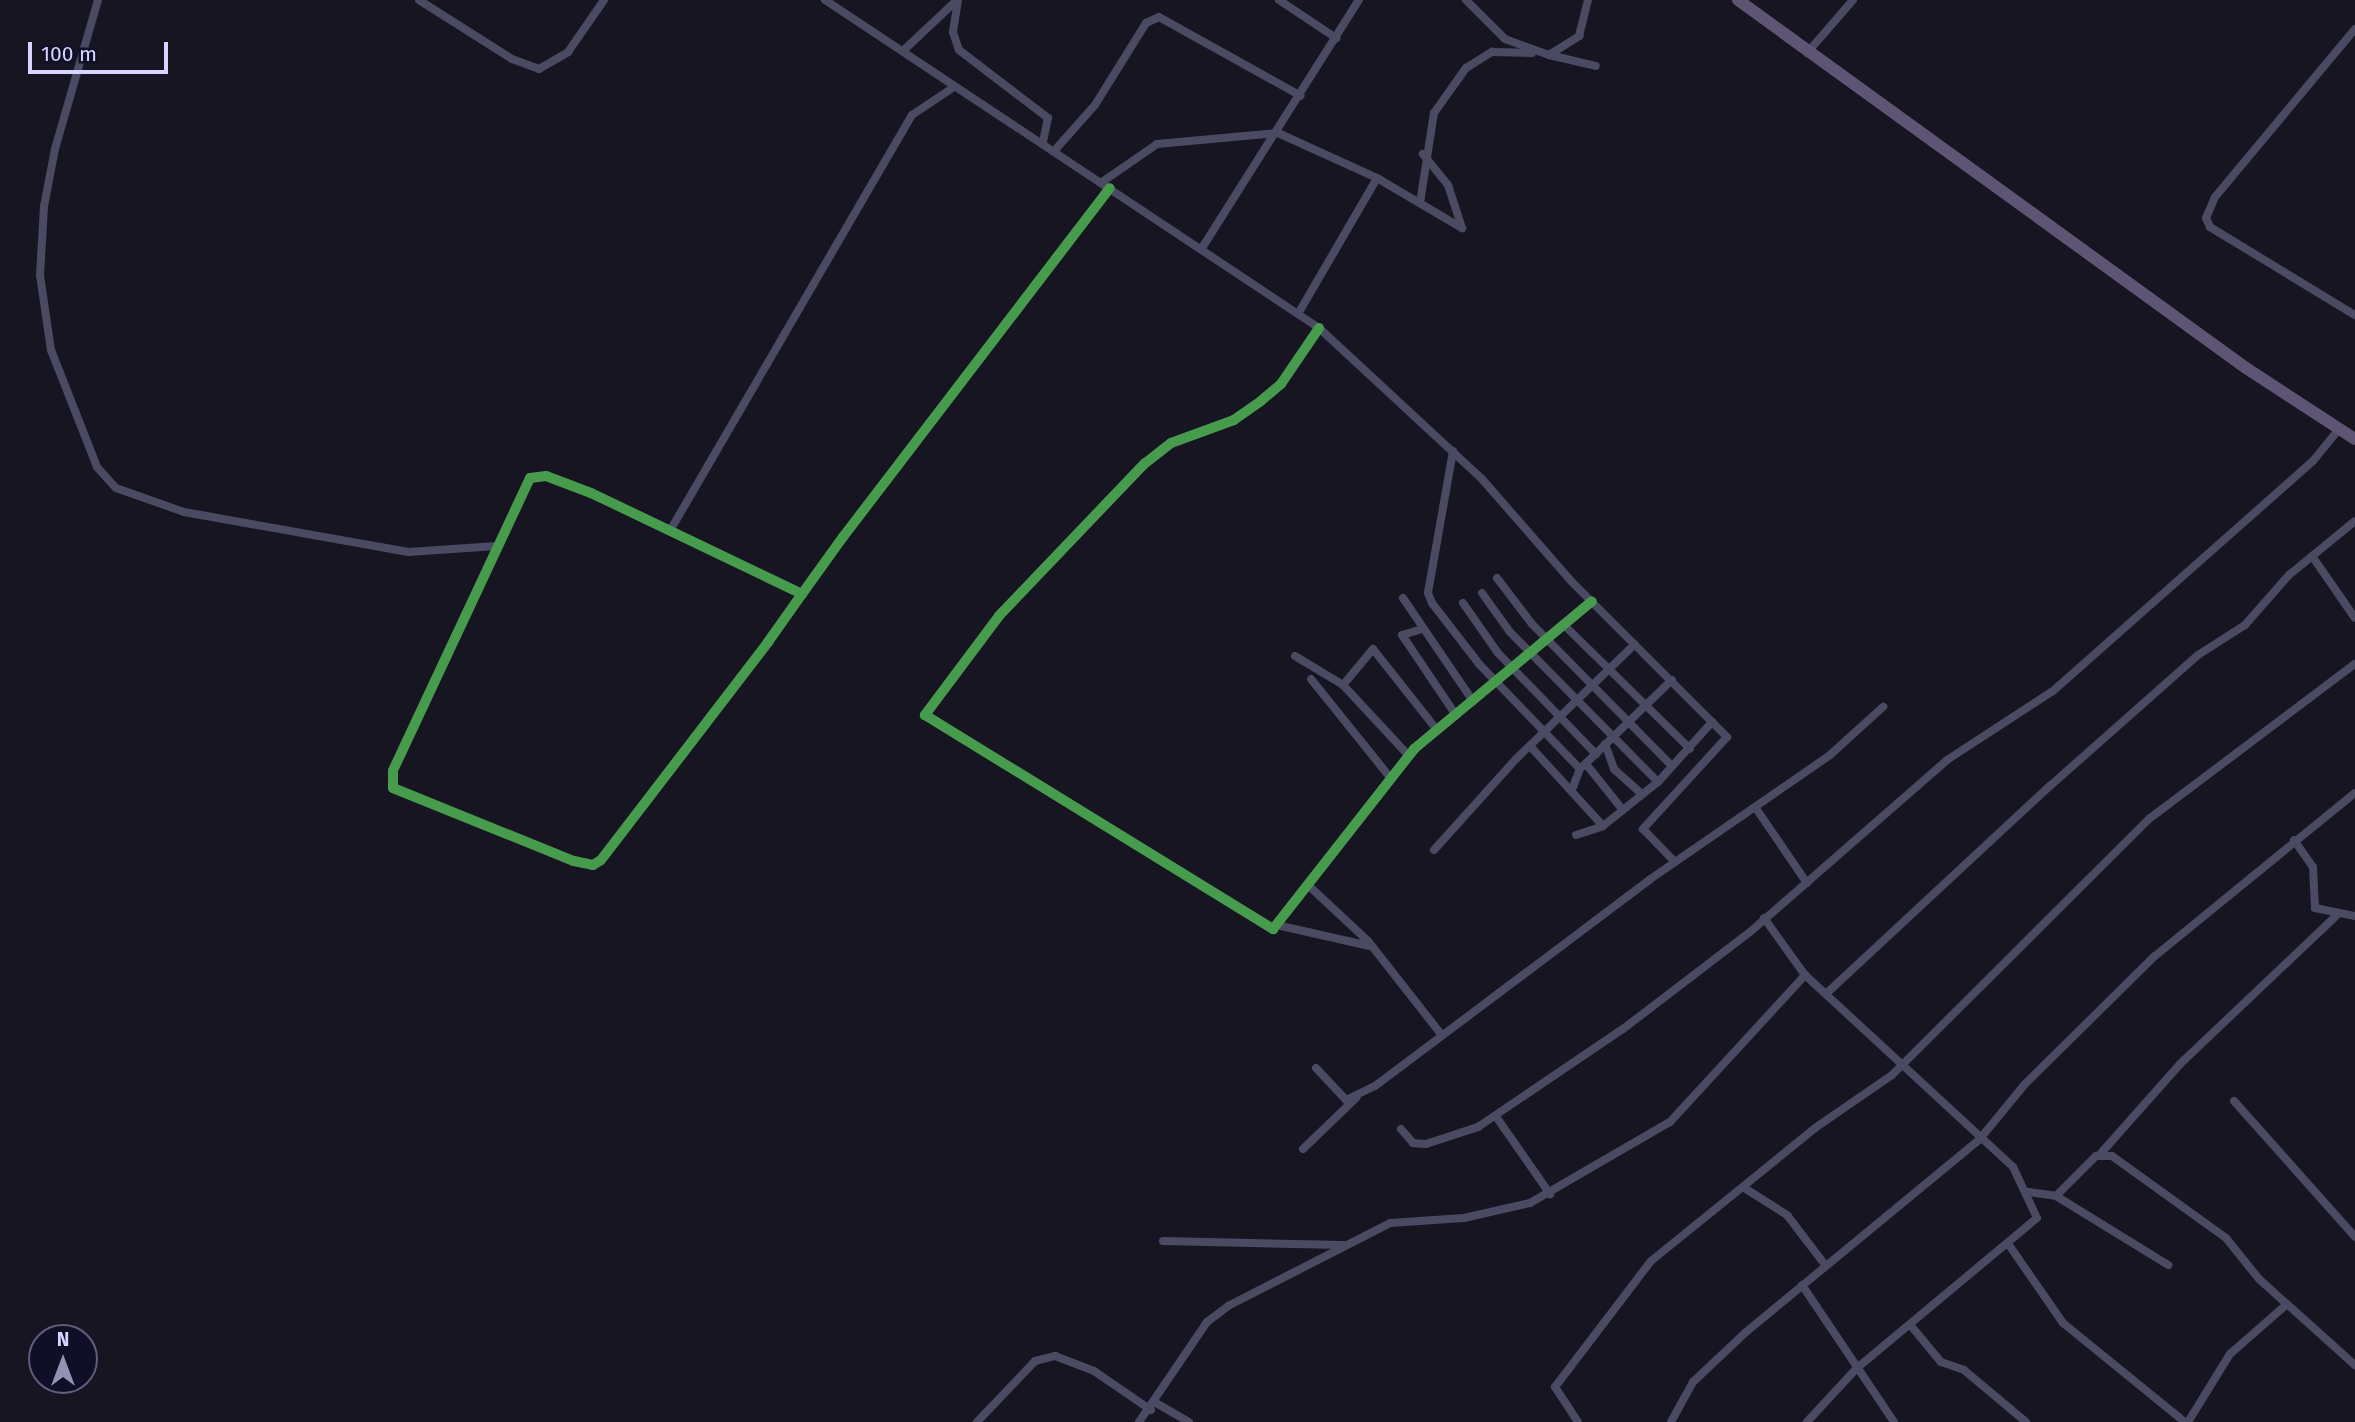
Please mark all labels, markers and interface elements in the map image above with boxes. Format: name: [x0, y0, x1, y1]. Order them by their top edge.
scale bar: [32, 28, 172, 72]
text: 100 m: [41, 41, 97, 67]
north arrow: [28, 1324, 98, 1394]
text: N: [57, 1328, 69, 1351]

